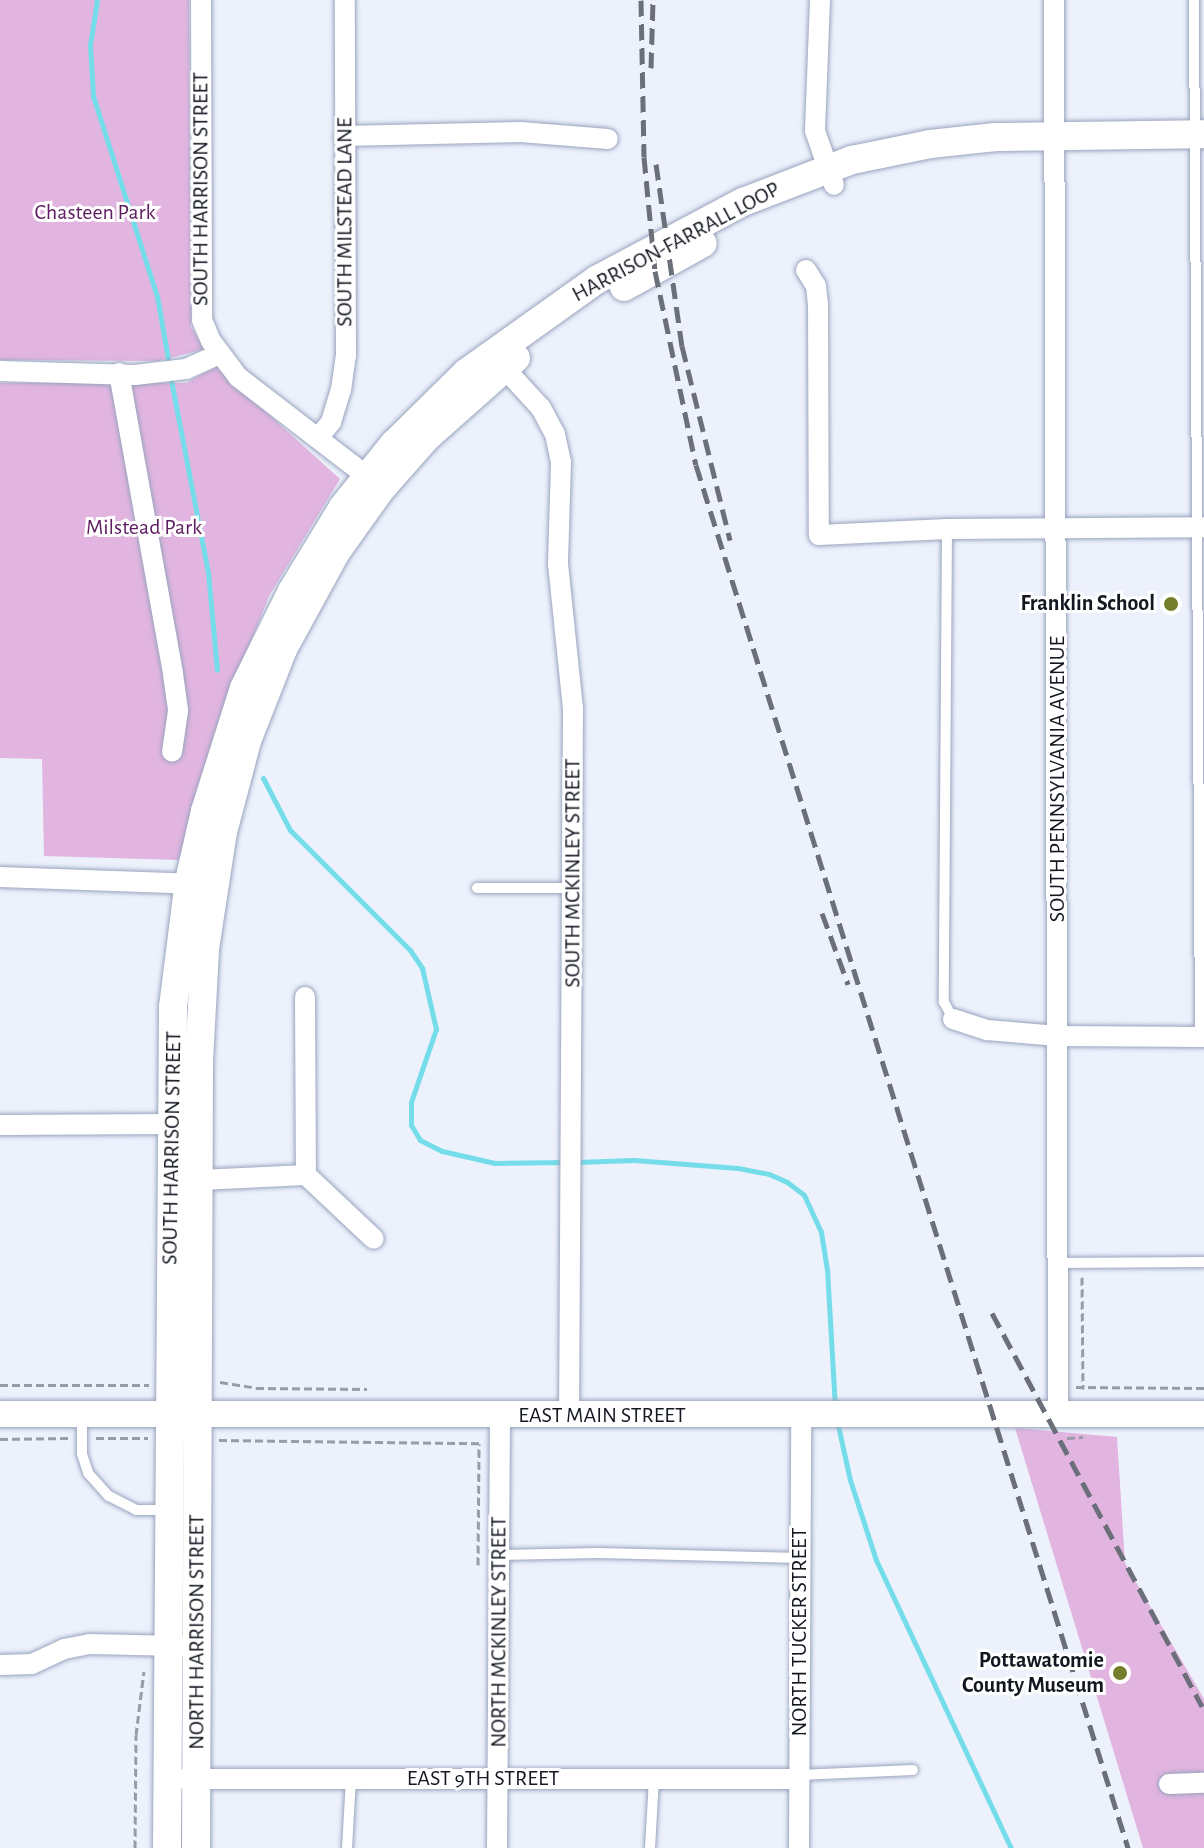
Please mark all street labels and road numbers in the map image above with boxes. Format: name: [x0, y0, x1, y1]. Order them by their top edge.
street label: SOUTH HARRISON STREET: [188, 72, 214, 306]
street label: SOUTH MILSTEAD LANE: [332, 117, 358, 327]
street label: HARRISON-FARRALL LOOP: [568, 176, 784, 308]
street label: SOUTH PENNSYLVANIA AVENUE: [1045, 636, 1071, 922]
street label: SOUTH MCKINLEY STREET: [560, 758, 586, 988]
street label: SOUTH HARRISON STREET: [157, 1031, 187, 1265]
street label: EAST MAIN STREET: [518, 1403, 686, 1429]
street label: NORTH HARRISON STREET: [184, 1514, 210, 1750]
street label: NORTH MCKINLEY STREET: [486, 1516, 512, 1748]
street label: NORTH TUCKER STREET: [787, 1528, 813, 1736]
street label: EAST 9TH STREET: [407, 1766, 559, 1792]

